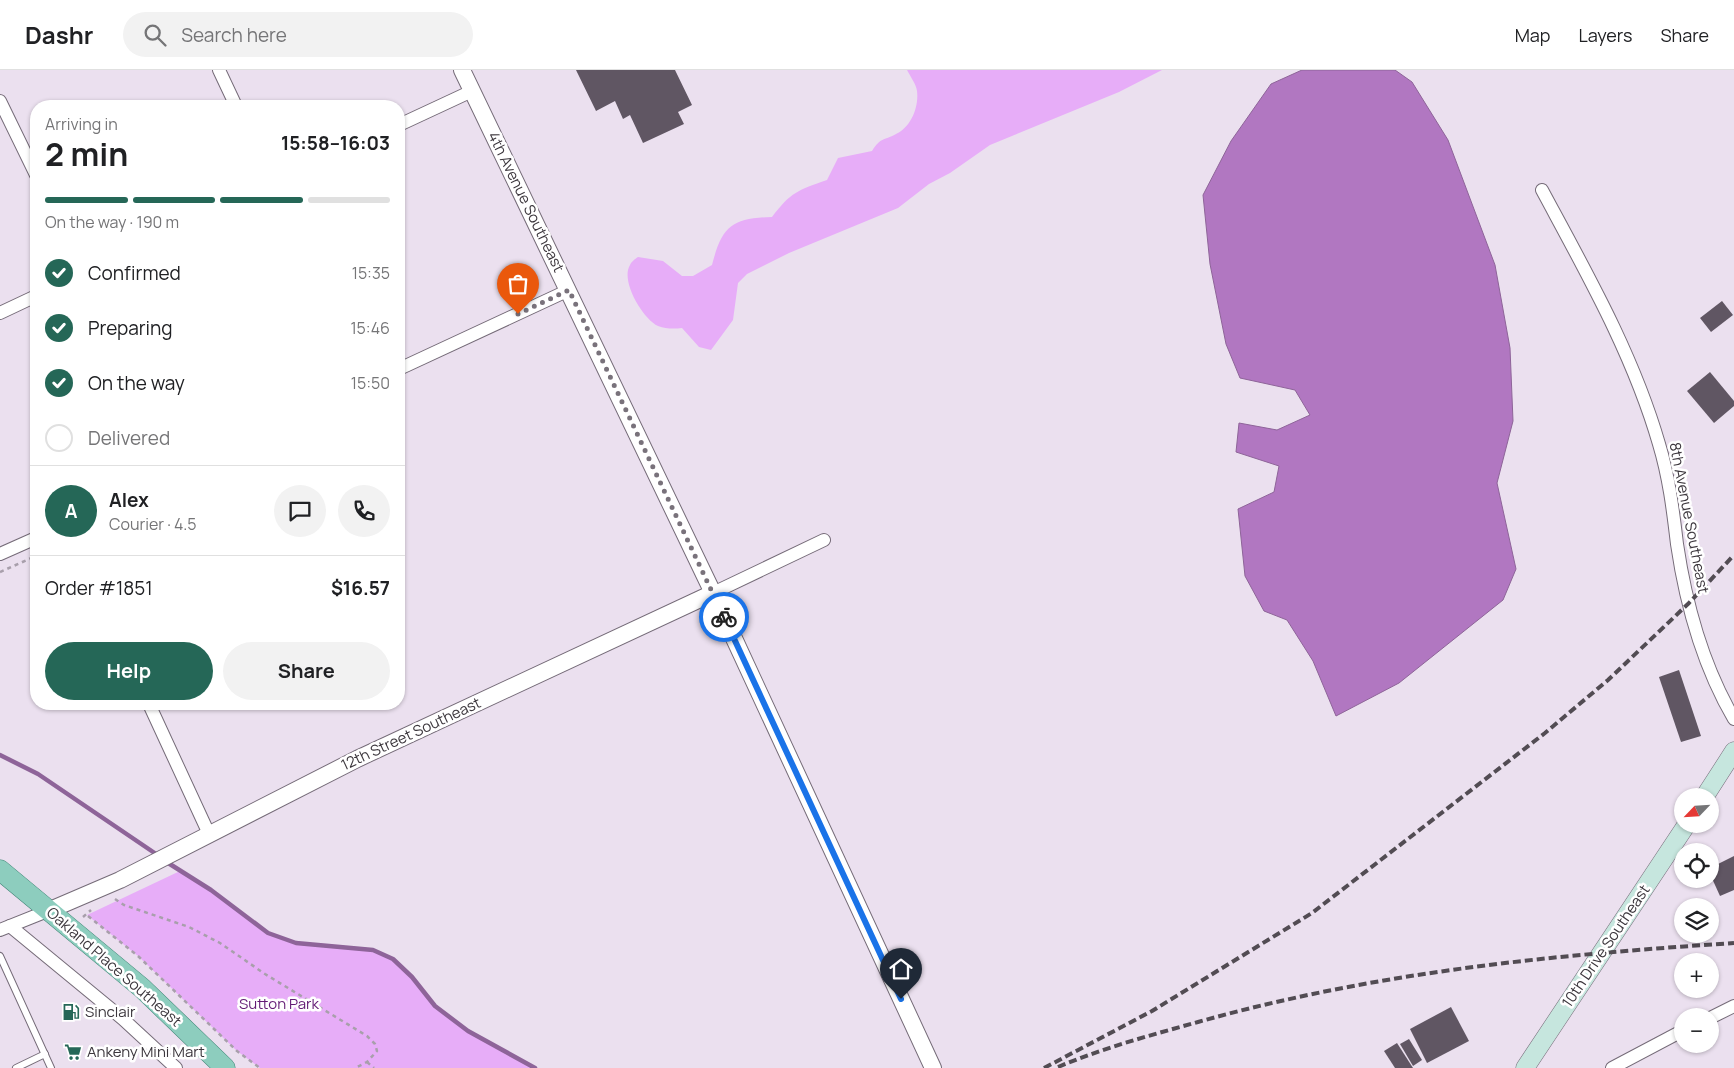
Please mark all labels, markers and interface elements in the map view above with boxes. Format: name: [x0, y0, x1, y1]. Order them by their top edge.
search box: [123, 12, 473, 57]
text: Dashr: [25, 18, 93, 51]
icon: search: [141, 21, 169, 49]
text: Search here: [181, 22, 287, 48]
text: Map: [1515, 23, 1550, 47]
text: Layers: [1578, 23, 1632, 47]
text: Share: [1660, 23, 1709, 47]
text: Arriving in: [45, 113, 118, 135]
street label: 4th Avenue Southeast: [483, 128, 570, 276]
text: 15:58–16:03: [281, 130, 390, 156]
text: 2 min: [45, 132, 128, 176]
text: On the way · 190 m: [45, 211, 179, 233]
icon: check: [45, 259, 73, 287]
text: Confirmed: [88, 260, 181, 286]
text: 15:35: [352, 262, 390, 284]
pin: [497, 263, 539, 314]
icon: bag: [504, 270, 532, 298]
icon: check: [45, 314, 73, 342]
text: Preparing: [88, 315, 173, 341]
text: 15:46: [350, 317, 390, 339]
icon: check: [45, 369, 73, 397]
text: On the way: [88, 370, 185, 396]
text: 15:50: [351, 372, 390, 394]
text: Delivered: [88, 425, 170, 451]
street label: 8th Avenue Southeast: [1665, 440, 1714, 595]
button: chat: [274, 485, 326, 537]
button: phone: [338, 485, 390, 537]
text: Alex: [109, 487, 149, 513]
text: A: [65, 498, 77, 524]
text: Courier · 4.5: [109, 513, 196, 535]
text: Order #1851: [45, 575, 153, 601]
text: $16.57: [331, 575, 390, 601]
courier: [699, 592, 749, 642]
icon: bike: [710, 603, 738, 631]
button: Help: [45, 642, 213, 700]
button: Share: [223, 642, 390, 700]
street label: 12th Street Southeast: [337, 692, 484, 775]
north arrow: [1674, 788, 1719, 832]
map controls: [1674, 788, 1719, 1053]
button: locate: [1674, 843, 1719, 888]
street label: 10th Drive Southeast: [1557, 880, 1654, 1011]
button: layers: [1674, 898, 1719, 943]
street label: Oakland Place Southeast: [42, 902, 186, 1031]
pin: [880, 948, 922, 999]
button: +: [1674, 953, 1719, 998]
icon: home: [887, 955, 915, 983]
park label: Sutton Park: [239, 993, 320, 1014]
place label: Sinclair: [85, 1001, 136, 1022]
fuel station icon: Sinclair: [61, 1002, 81, 1022]
button: −: [1674, 1008, 1719, 1053]
place label: Ankeny Mini Mart: [87, 1041, 205, 1062]
supermarket icon: Ankeny Mini Mart: [63, 1042, 83, 1062]

